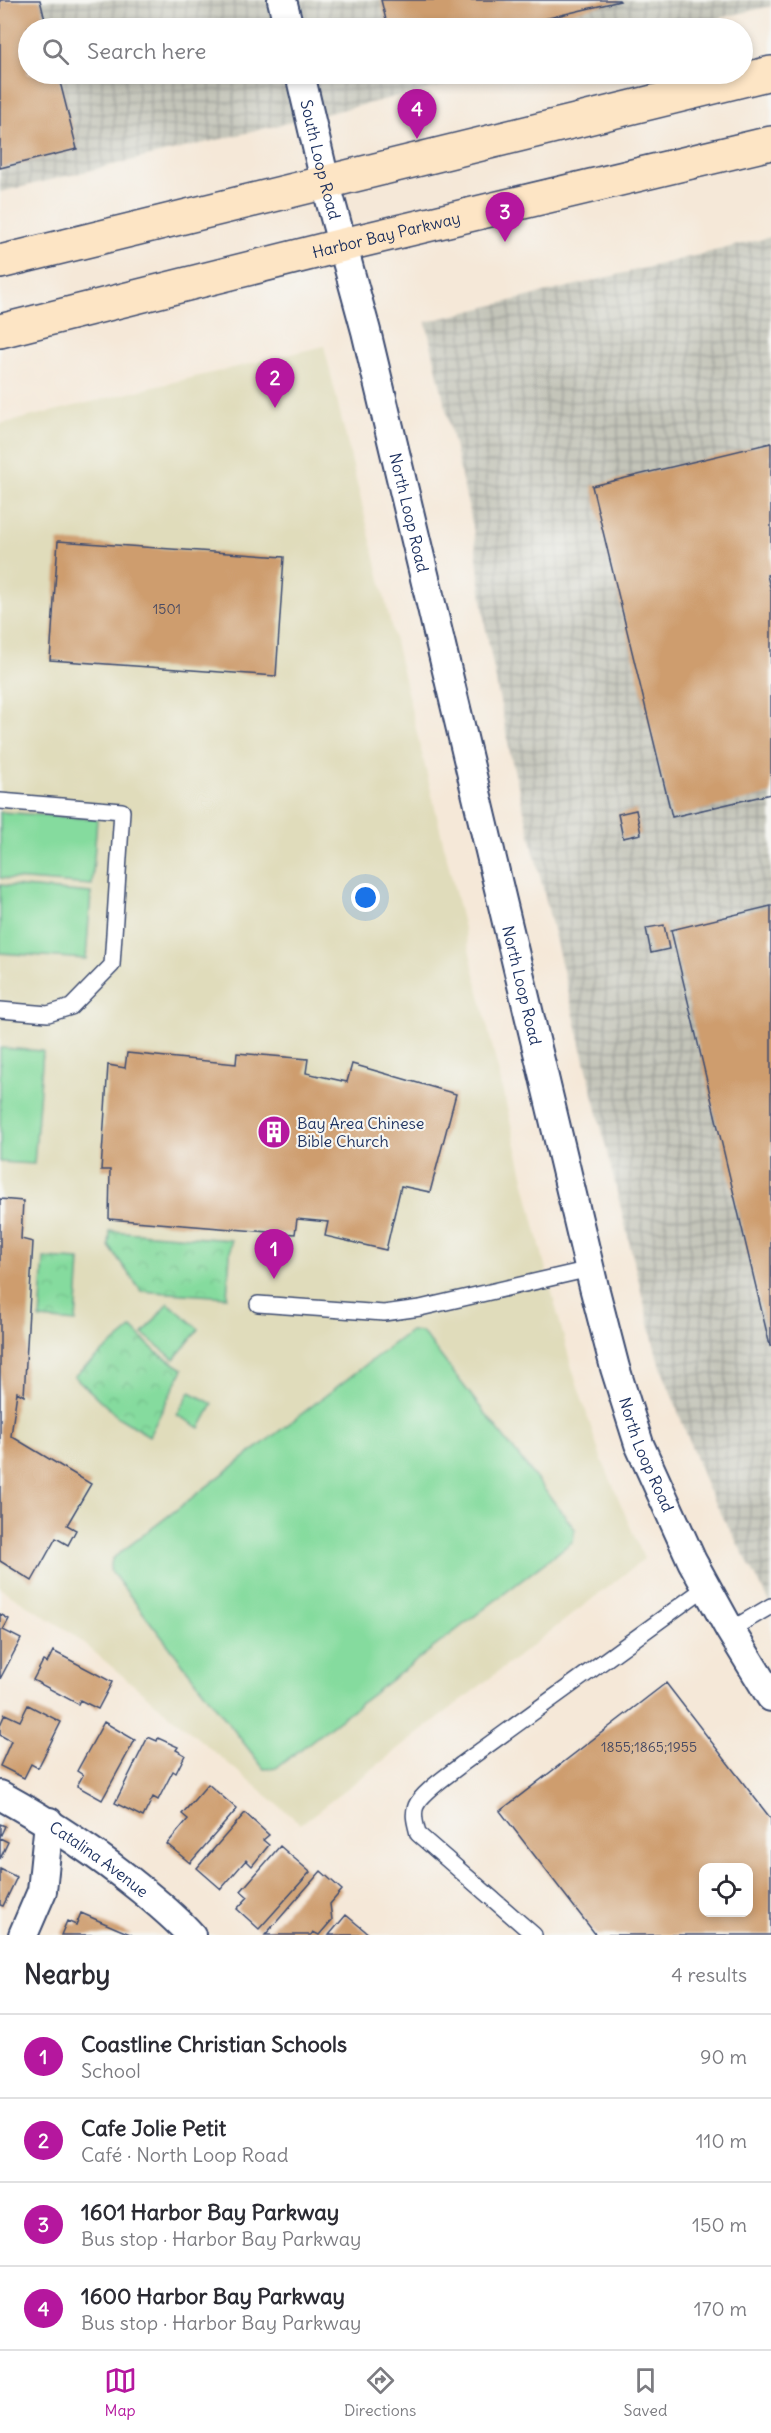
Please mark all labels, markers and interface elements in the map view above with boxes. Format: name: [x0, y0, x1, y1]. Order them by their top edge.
search box: [18, 18, 753, 84]
icon: search: [39, 35, 72, 68]
text: Search here: [87, 37, 206, 65]
pin: 4: [398, 90, 436, 139]
street label: South Loop Road: [296, 98, 345, 222]
pin: 3: [486, 192, 524, 242]
street label: Harbor Bay Parkway: [310, 207, 462, 262]
pin: 2: [256, 358, 294, 408]
street label: North Loop Road: [385, 451, 433, 574]
house number: 1501: [153, 600, 181, 618]
your location: [351, 883, 380, 912]
street label: North Loop Road: [498, 924, 546, 1047]
place label: Bay Area Chinese Bible Church: [297, 1113, 424, 1151]
building icon: Bay Area Chinese Bible Church: [256, 1114, 292, 1150]
pin: 1: [254, 1230, 294, 1279]
street label: North Loop Road: [615, 1395, 678, 1515]
house number: 1855;1865;1955: [601, 1738, 697, 1756]
street label: Catalina Avenue: [46, 1817, 153, 1901]
map controls: [699, 1863, 753, 1917]
button: locate: [699, 1863, 753, 1917]
text: Nearby: [24, 1958, 110, 1991]
text: 4 results: [671, 1962, 747, 1987]
text: Coastline Christian Schools: [81, 2030, 347, 2058]
text: 1: [40, 2044, 47, 2069]
text: 90 m: [700, 2044, 747, 2069]
text: School: [81, 2058, 141, 2083]
text: Cafe Jolie Petit: [81, 2114, 226, 2142]
text: 2: [38, 2128, 49, 2153]
text: 110 m: [696, 2128, 747, 2153]
text: Café · North Loop Road: [81, 2142, 288, 2167]
text: 1601 Harbor Bay Parkway: [81, 2198, 339, 2226]
text: 3: [38, 2212, 49, 2237]
text: 150 m: [692, 2212, 747, 2237]
text: Bus stop · Harbor Bay Parkway: [81, 2226, 361, 2251]
text: 1600 Harbor Bay Parkway: [81, 2282, 345, 2310]
text: 4: [38, 2296, 49, 2321]
text: 170 m: [694, 2296, 747, 2321]
text: Bus stop · Harbor Bay Parkway: [81, 2310, 361, 2335]
tab: Map: [104, 2364, 137, 2420]
tab: Directions: [344, 2364, 416, 2420]
tab: Saved: [624, 2364, 667, 2420]

